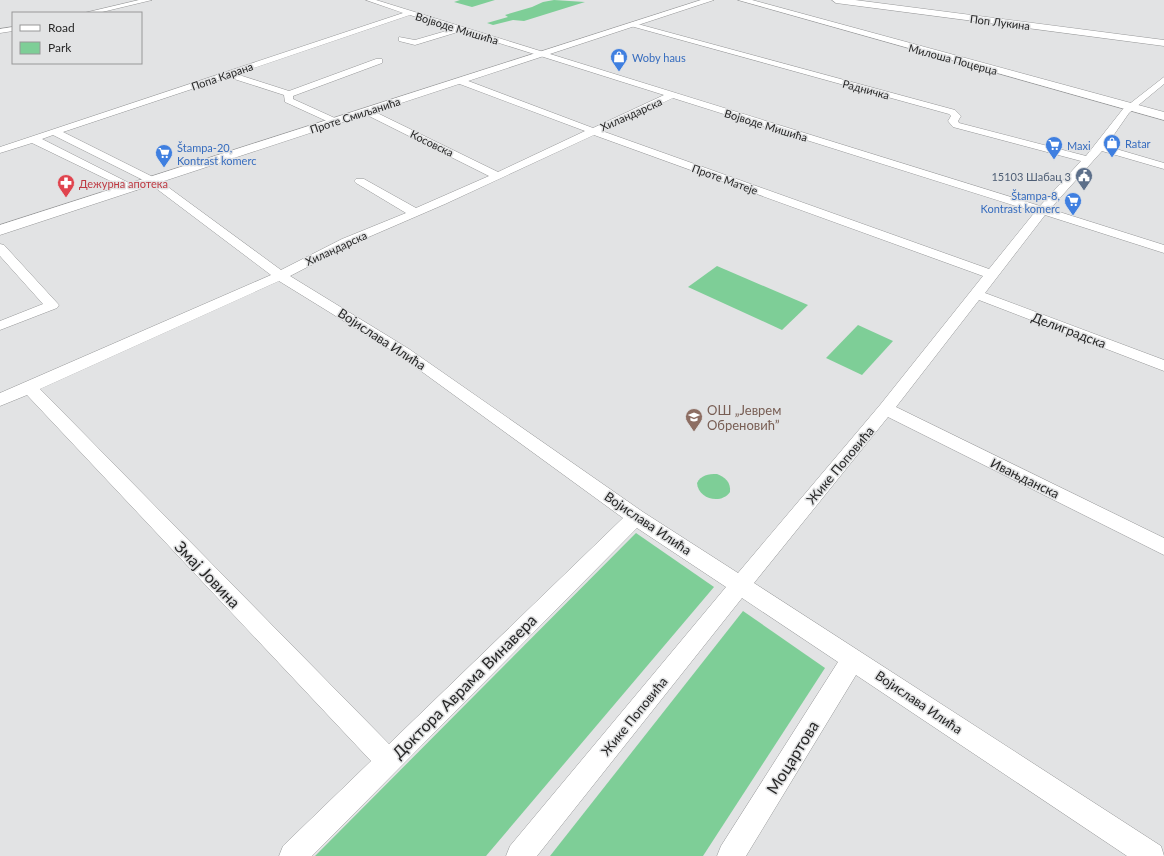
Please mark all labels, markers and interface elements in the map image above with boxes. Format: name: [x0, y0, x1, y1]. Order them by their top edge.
street label: Војводе Мишића: [414, 9, 500, 47]
legend: [12, 12, 142, 64]
street label: Поп Лукина: [969, 12, 1031, 32]
text: Road: [48, 20, 75, 35]
text: Park: [48, 40, 72, 55]
street label: Милоша Поцерца: [907, 41, 999, 77]
shop icon: Woby haus: [609, 47, 629, 72]
place label: Woby haus: [632, 51, 686, 64]
street label: Попа Карана: [189, 59, 255, 93]
street label: Радничка: [841, 77, 891, 101]
street label: Проте Смиљанића: [308, 94, 402, 136]
street label: Хиландарска: [598, 95, 664, 133]
street label: Војводе Мишића: [723, 106, 809, 144]
street label: Косовска: [408, 127, 456, 159]
shop icon: Ratar: [1102, 133, 1122, 158]
supermarket icon: Maxi: [1044, 135, 1064, 160]
place label: Ratar: [1125, 137, 1151, 150]
place label: Maxi: [1067, 139, 1091, 152]
place label: Štampa-20, Kontrast komerc: [177, 141, 256, 167]
supermarket icon: Štampa-20, Kontrast komerc: [154, 143, 174, 168]
street label: Проте Матеје: [690, 161, 760, 197]
public building icon: 15103 Шабац 3: [1074, 166, 1094, 191]
place label: 15103 Шабац 3: [991, 170, 1071, 183]
pharmacy icon: Дежурна апотека: [56, 173, 76, 198]
place label: Дежурна апотека: [79, 177, 168, 190]
place label: Štampa-8, Kontrast komerc: [981, 189, 1060, 215]
supermarket icon: Štampa-8, Kontrast komerc: [1063, 191, 1083, 216]
street label: Хиландарска: [303, 228, 369, 268]
street label: Војислава Илића: [335, 305, 429, 373]
street label: Делиградска: [1030, 309, 1108, 351]
place label: ОШ „Јеврем Обреновић”: [707, 402, 781, 433]
school or university icon: ОШ „Јеврем Обреновић”: [684, 407, 704, 432]
street label: Жике Поповића: [803, 423, 877, 507]
street label: Ивањданска: [988, 454, 1062, 502]
street label: Војислава Илића: [601, 488, 695, 558]
street label: Змај Јовина: [171, 537, 245, 611]
street label: Доктора Аврама Винавера: [388, 610, 540, 762]
street label: Војислава Илића: [872, 667, 966, 737]
street label: Жике Поповића: [597, 673, 671, 759]
street label: Моцартова: [762, 717, 822, 797]

